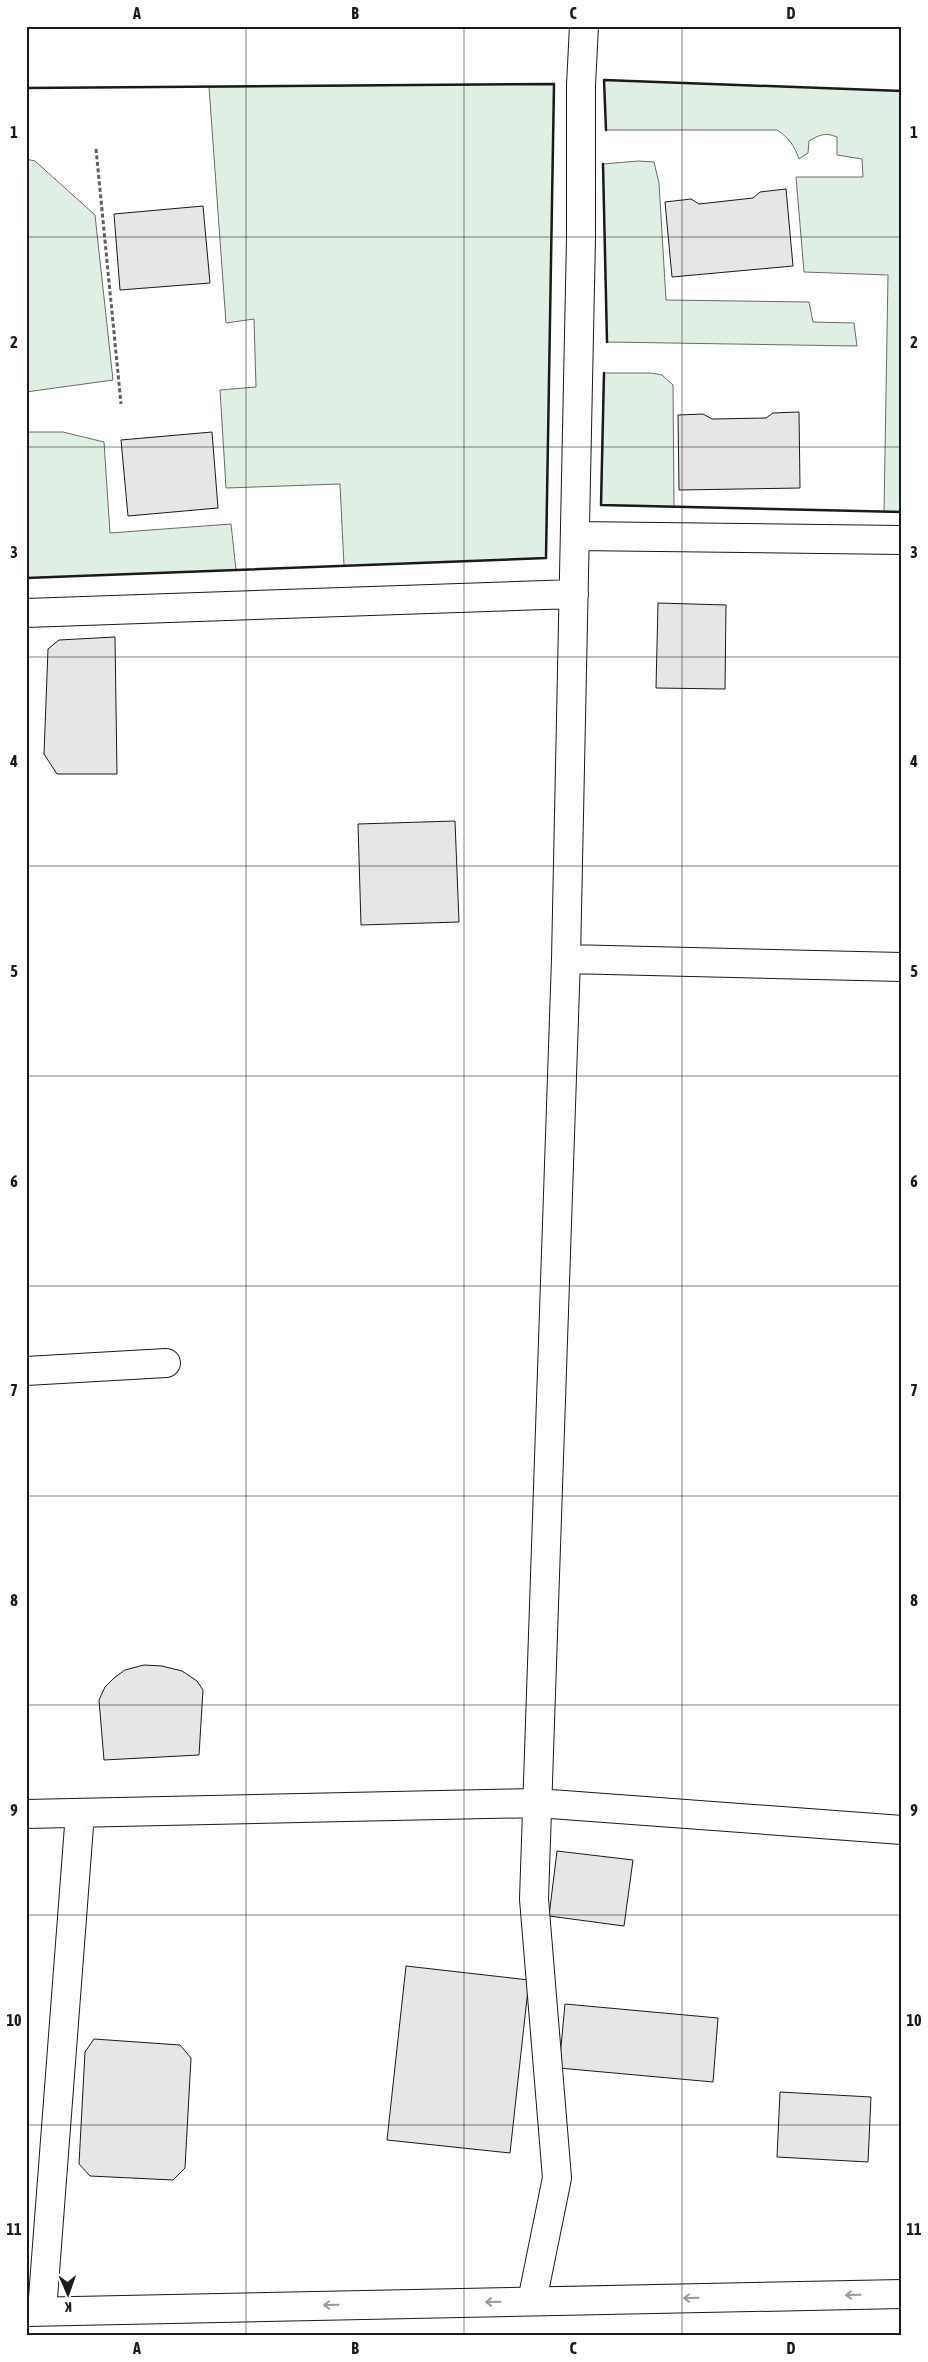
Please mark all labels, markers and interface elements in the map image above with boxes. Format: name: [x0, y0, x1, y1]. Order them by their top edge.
text: A: [132, 4, 141, 22]
text: B: [351, 4, 359, 22]
text: C: [569, 4, 577, 22]
text: D: [787, 4, 796, 22]
text: 1: [10, 123, 18, 141]
text: 1: [910, 123, 918, 141]
text: 2: [10, 333, 18, 351]
text: 2: [910, 333, 918, 351]
text: 3: [10, 543, 18, 561]
text: 3: [910, 543, 918, 561]
text: 4: [9, 752, 18, 770]
text: 4: [909, 752, 918, 770]
text: 5: [10, 962, 18, 980]
text: 5: [910, 962, 918, 980]
text: 6: [10, 1172, 18, 1190]
text: 6: [910, 1172, 918, 1190]
text: 7: [10, 1381, 18, 1399]
text: 7: [910, 1381, 918, 1399]
text: 8: [10, 1591, 18, 1609]
text: 8: [910, 1591, 918, 1609]
text: 9: [10, 1801, 18, 1819]
text: 9: [910, 1801, 918, 1819]
text: 10: [6, 2011, 22, 2029]
text: 10: [906, 2011, 922, 2029]
text: 11: [6, 2220, 22, 2238]
text: 11: [906, 2220, 922, 2238]
north arrow: [42, 2270, 92, 2320]
one-way arrow: [845, 2290, 861, 2299]
one-way arrow: [683, 2293, 699, 2303]
one-way arrow: [485, 2297, 502, 2307]
text: K: [65, 2299, 72, 2315]
one-way arrow: [323, 2301, 339, 2310]
text: A: [132, 2339, 141, 2357]
text: B: [351, 2339, 359, 2357]
text: C: [569, 2339, 577, 2357]
text: D: [787, 2339, 796, 2357]

